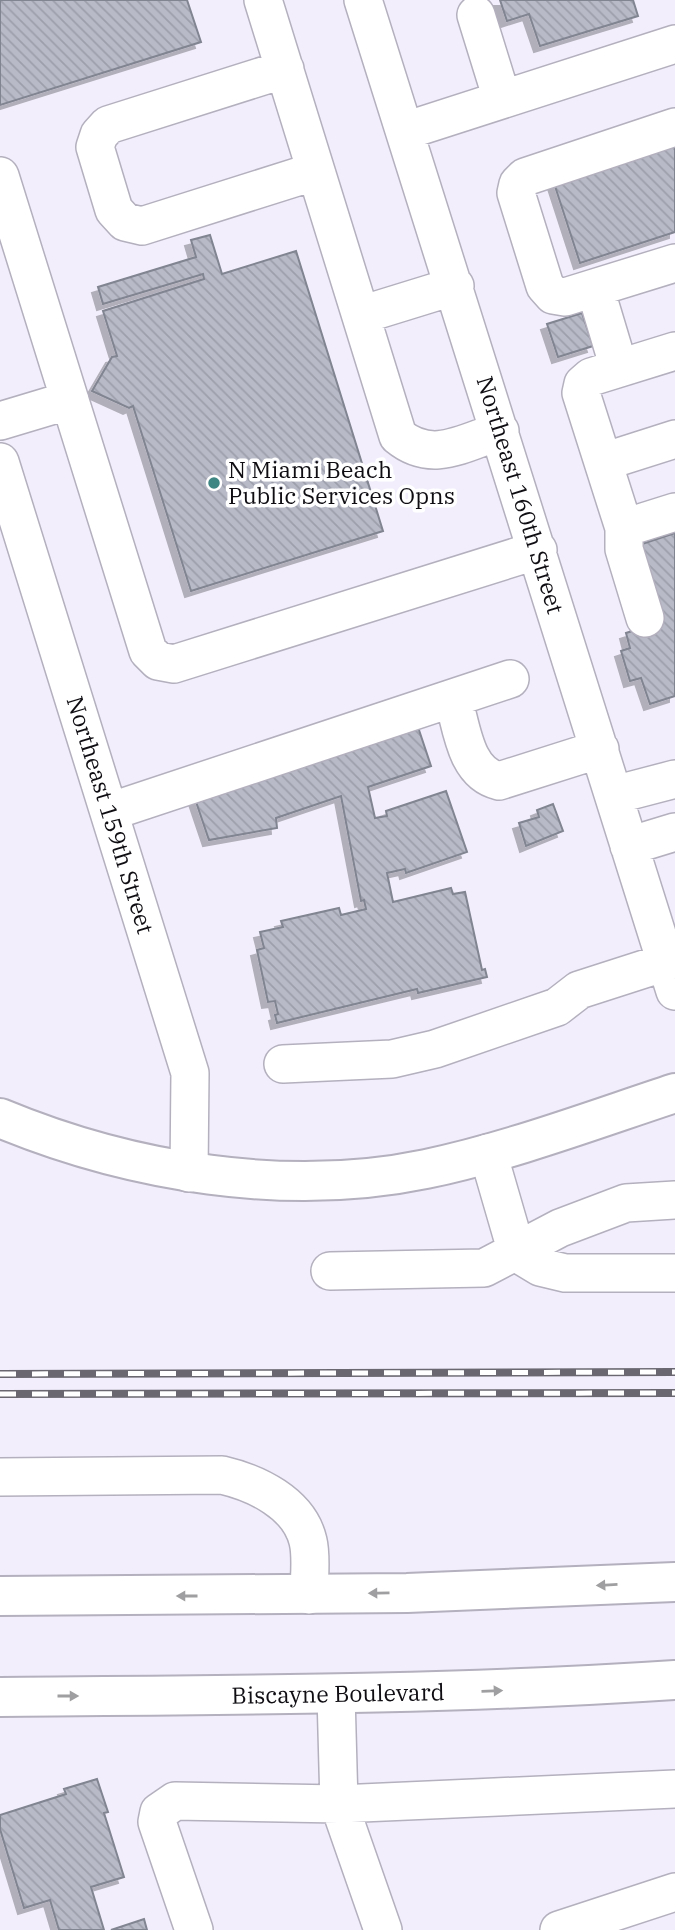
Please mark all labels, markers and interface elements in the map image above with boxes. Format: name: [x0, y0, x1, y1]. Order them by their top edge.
street label: Northeast 160th Street: [470, 372, 571, 617]
place label: N Miami Beach Public Services Opns: [228, 454, 455, 510]
marker: N Miami Beach Public Services Opns: [206, 475, 222, 491]
street label: Northeast 159th Street: [60, 692, 161, 937]
one-way arrow: [596, 1580, 618, 1591]
one-way arrow: [368, 1588, 390, 1599]
one-way arrow: [176, 1590, 198, 1602]
street label: Biscayne Boulevard: [231, 1676, 445, 1710]
one-way arrow: [481, 1685, 503, 1696]
one-way arrow: [57, 1690, 79, 1702]

